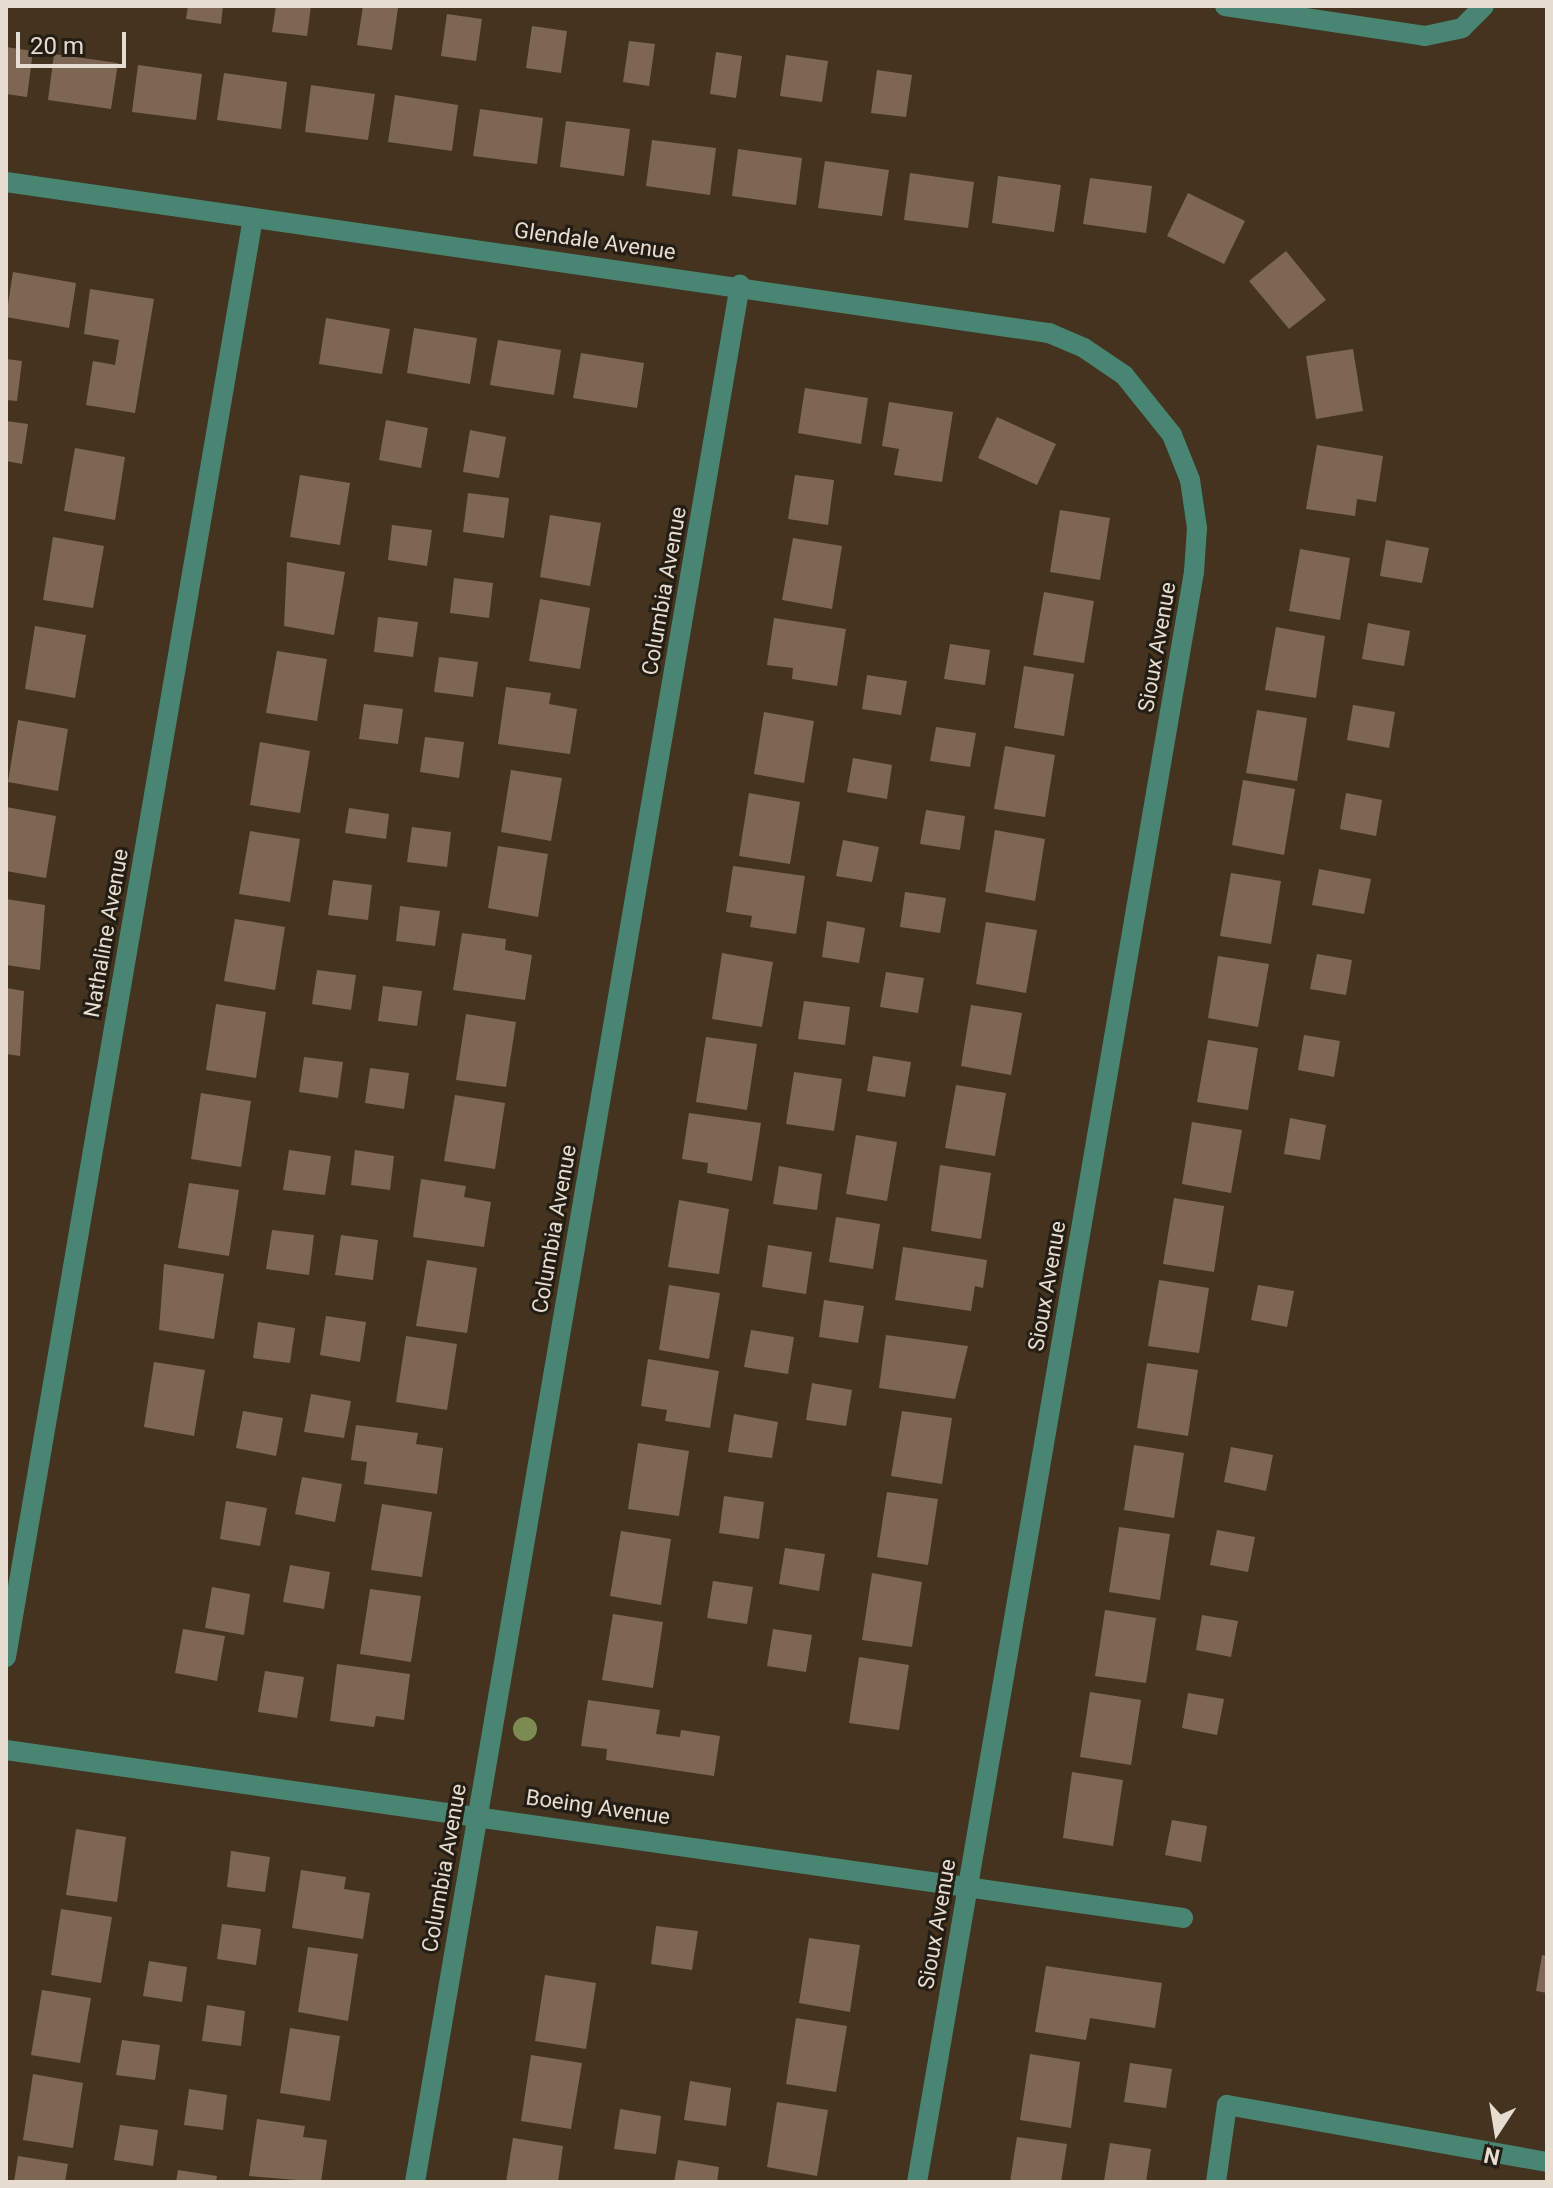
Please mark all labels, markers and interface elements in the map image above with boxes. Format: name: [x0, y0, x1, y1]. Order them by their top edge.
scale bar: [20, 16, 130, 66]
text: 20 m: [30, 32, 84, 60]
street label: Glendale Avenue: [512, 217, 678, 265]
street label: Columbia Avenue: [636, 505, 692, 677]
street label: Sioux Avenue: [1133, 580, 1181, 714]
street label: Nathaline Avenue: [78, 847, 134, 1019]
street label: Columbia Avenue: [526, 1143, 582, 1315]
street label: Sioux Avenue: [1023, 1219, 1071, 1353]
street label: Columbia Avenue: [416, 1782, 472, 1954]
street label: Boeing Avenue: [524, 1784, 672, 1830]
street label: Sioux Avenue: [913, 1857, 961, 1991]
north arrow: [1457, 2092, 1537, 2172]
text: N: [1482, 2142, 1502, 2170]

